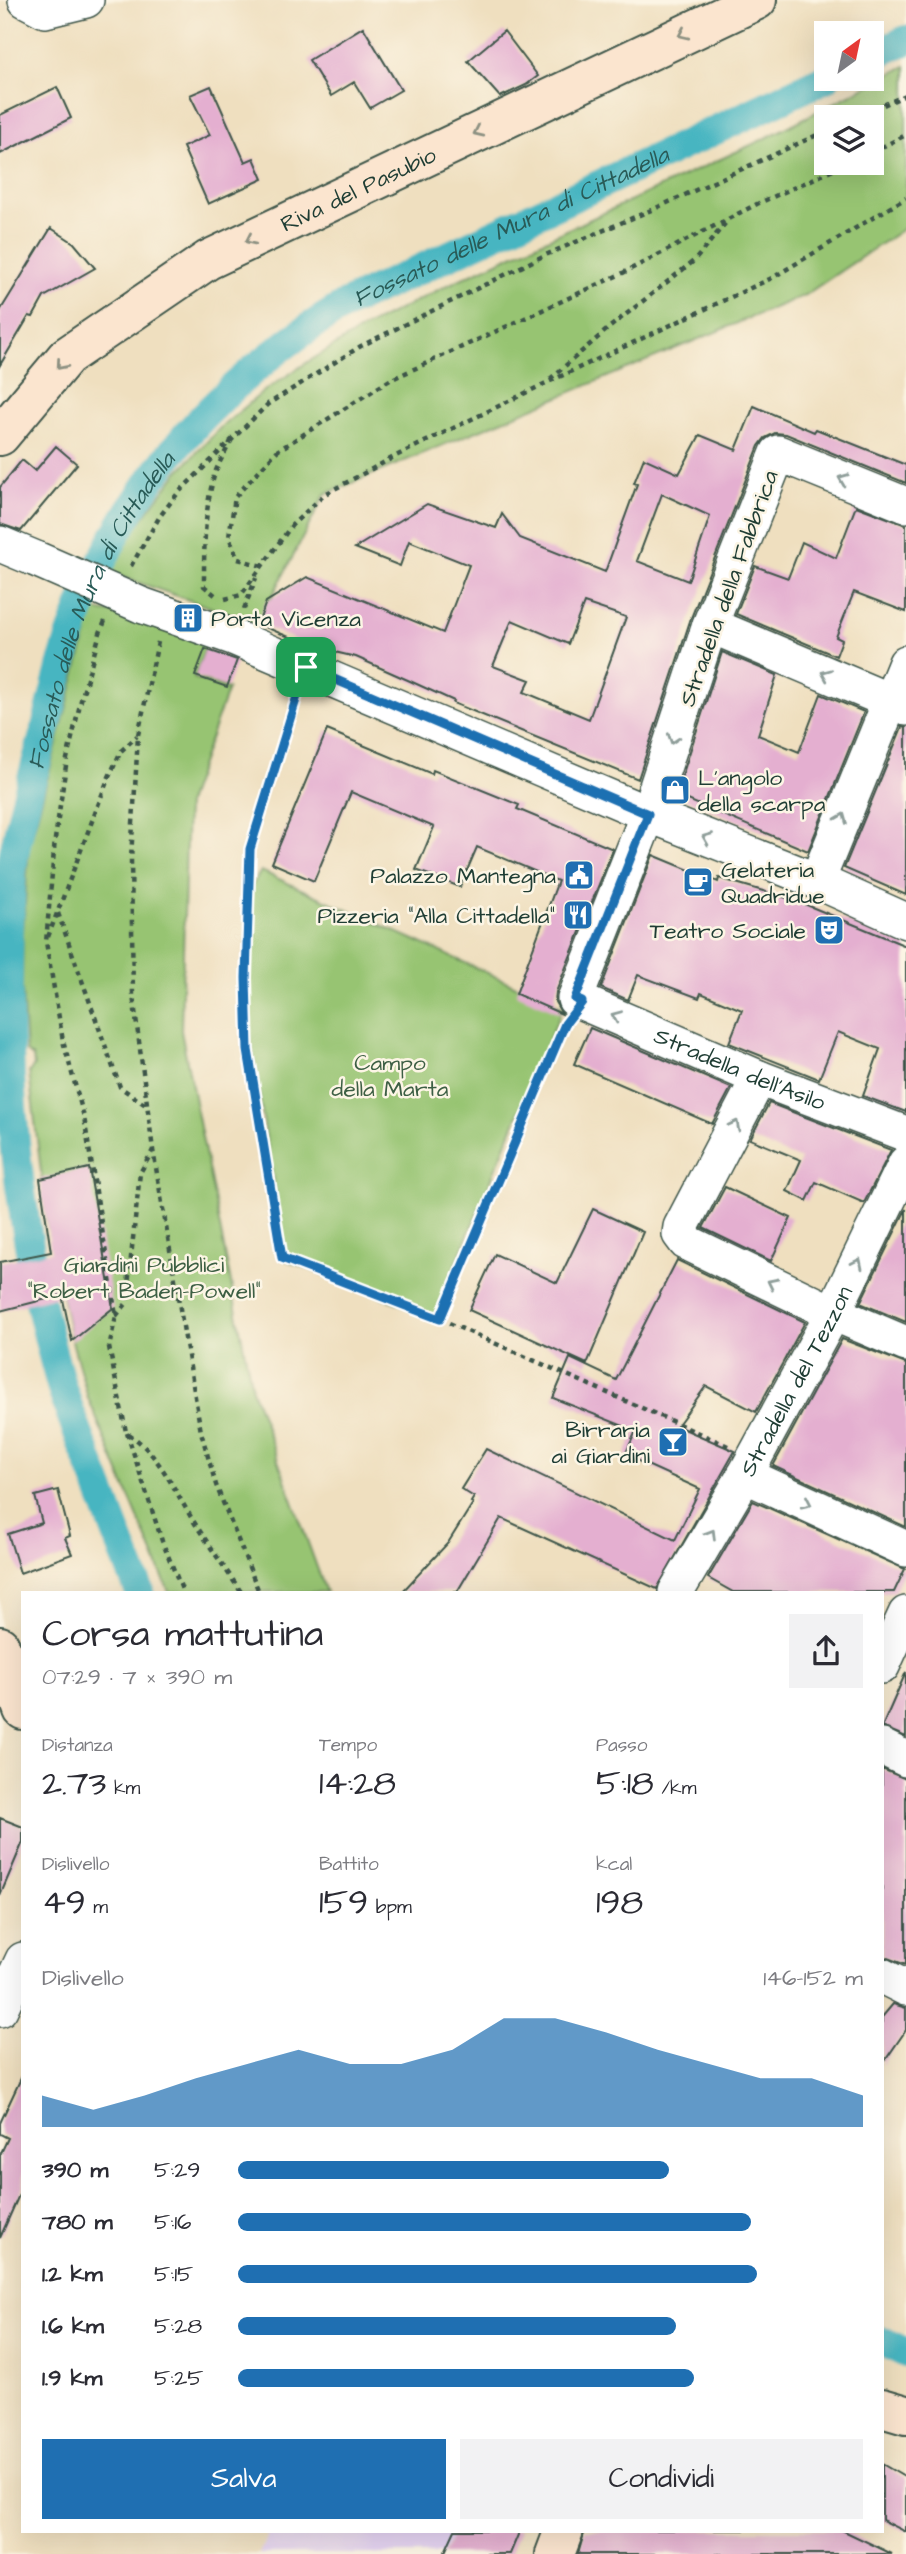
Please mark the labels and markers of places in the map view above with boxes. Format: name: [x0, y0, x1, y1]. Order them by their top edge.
building icon: Porta Vicenza: [171, 601, 205, 635]
place label: Porta Vicenza: [211, 603, 361, 635]
pin: [276, 637, 336, 697]
place label: L'angolo della scarpa: [698, 762, 826, 820]
shop icon: L'angolo della scarpa: [658, 773, 692, 807]
place label: Gelateria Quadridue: [721, 854, 825, 912]
public building icon: Palazzo Mantegna: [562, 858, 596, 892]
place label: Palazzo Mantegna: [370, 860, 556, 893]
cafe icon: Gelateria Quadridue: [681, 865, 715, 899]
restaurant icon: Pizzeria "Alla Cittadella": [561, 898, 595, 932]
place label: Pizzeria "Alla Cittadella": [318, 900, 555, 932]
theatre icon: Teatro Sociale: [812, 913, 846, 947]
place label: Teatro Sociale: [650, 915, 806, 947]
place label: Birraria ai Giardini: [552, 1414, 651, 1472]
bar icon: Birraria ai Giardini: [656, 1425, 690, 1459]

